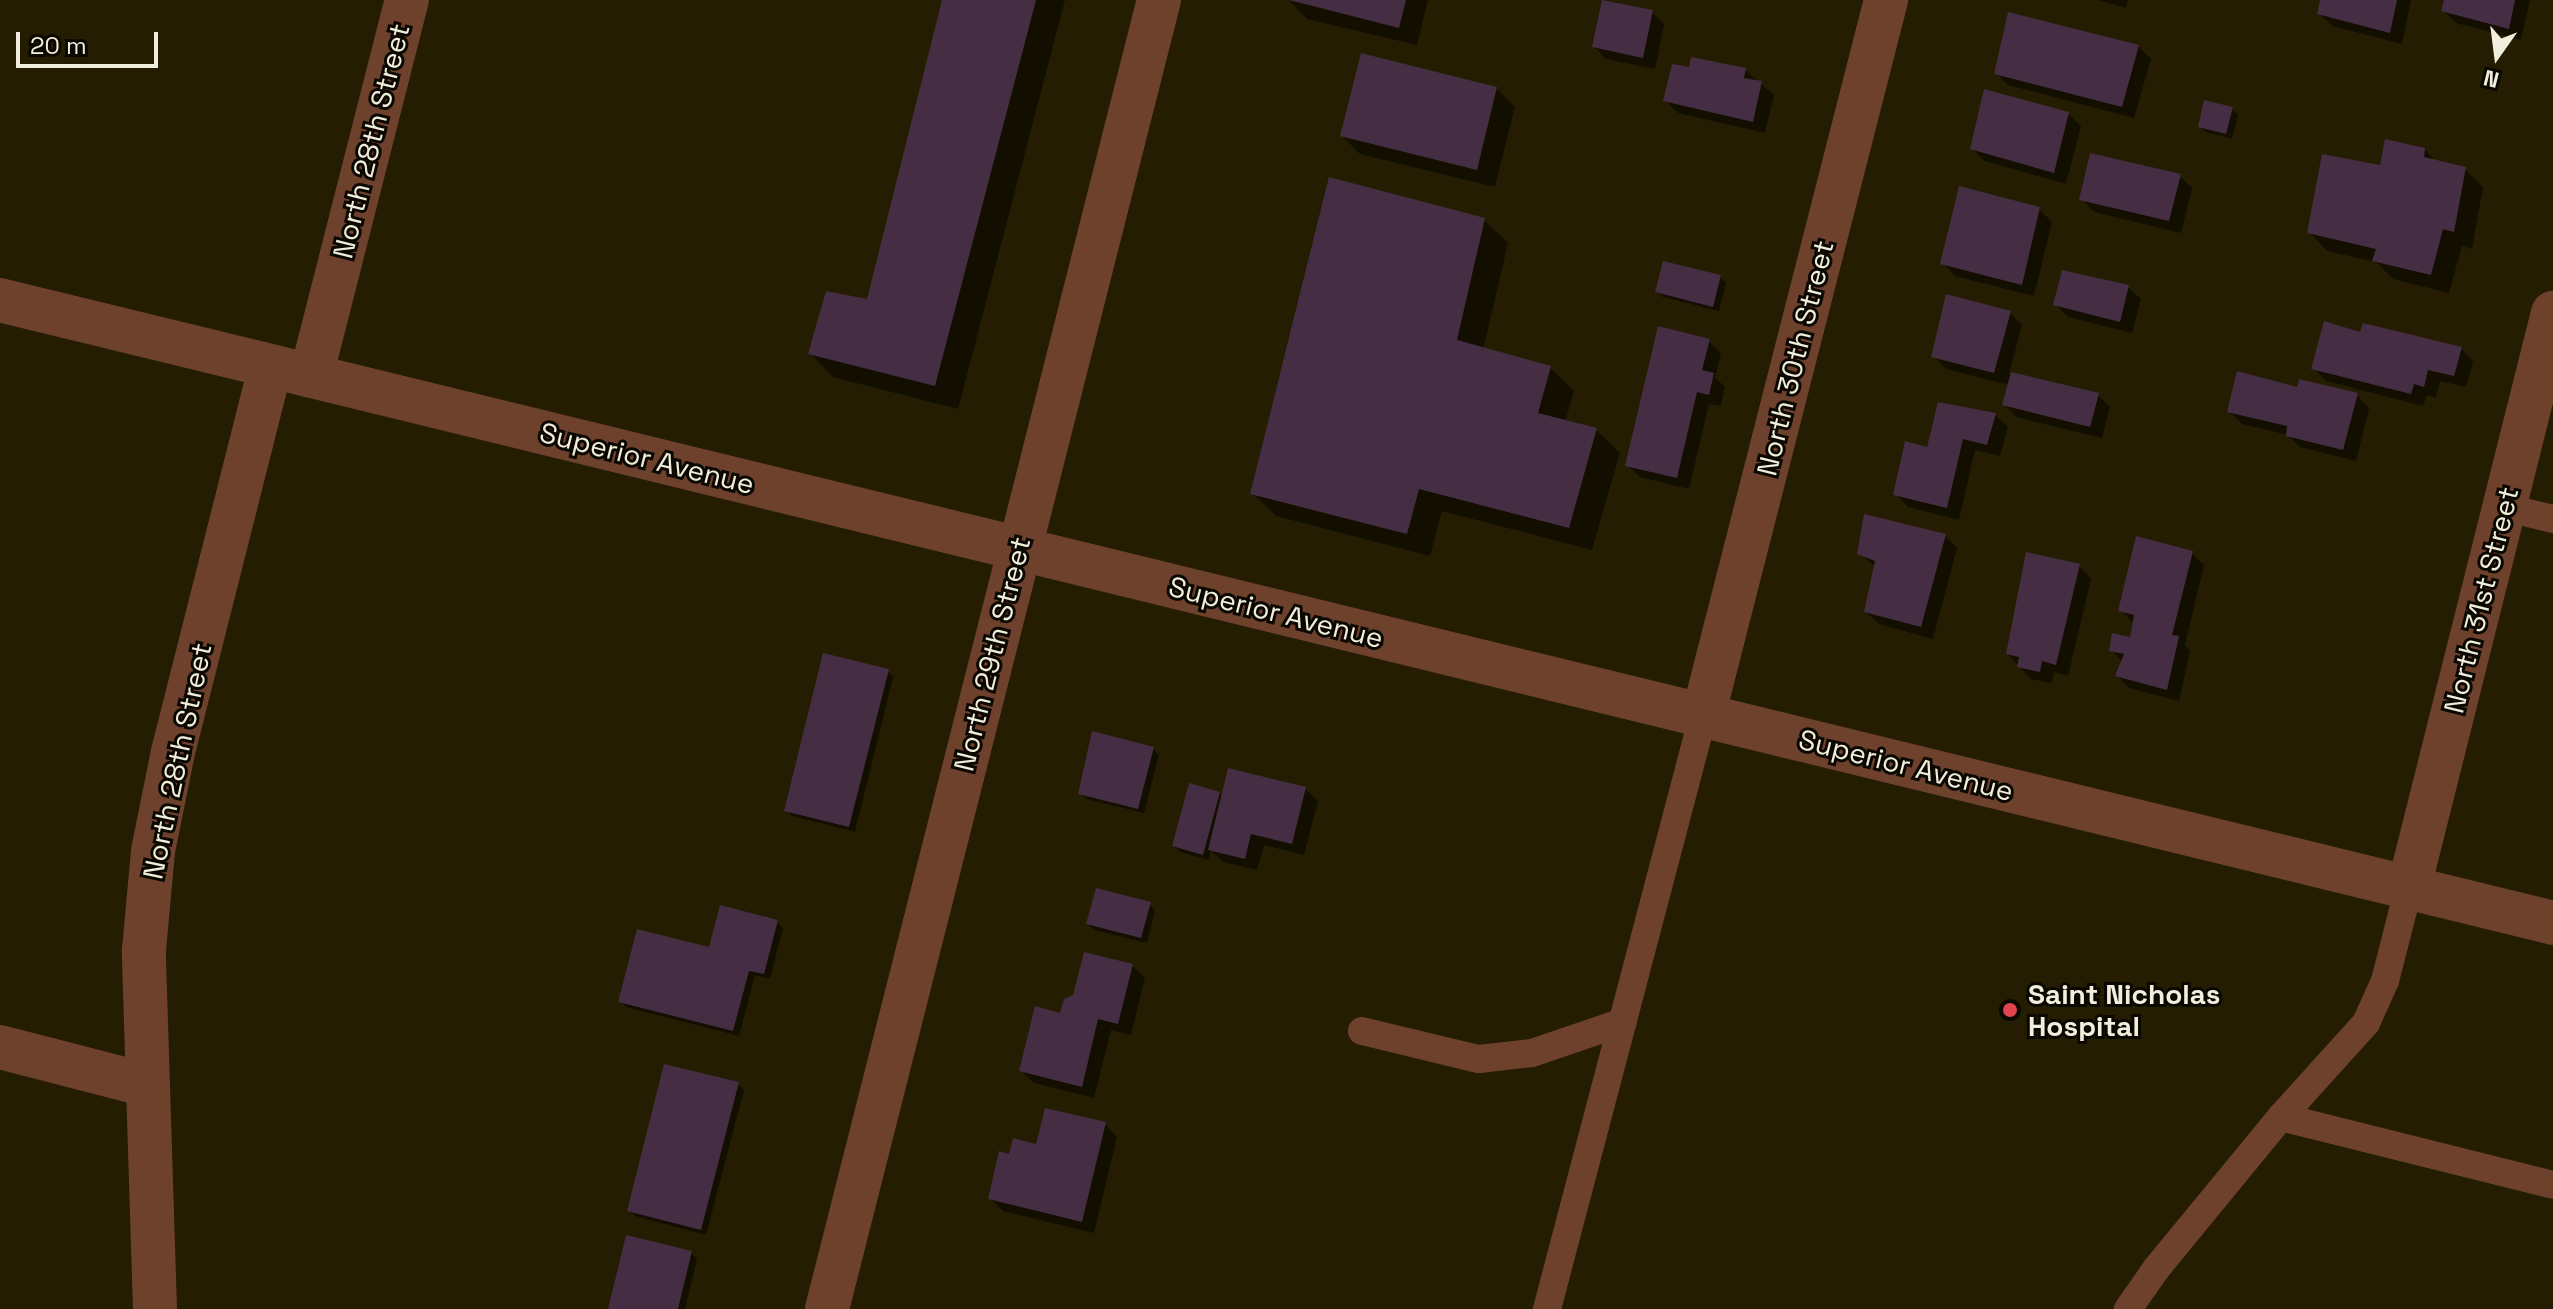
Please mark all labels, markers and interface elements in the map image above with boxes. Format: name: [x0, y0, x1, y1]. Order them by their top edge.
scale bar: [20, 16, 162, 66]
north arrow: [2457, 16, 2537, 96]
street label: North 28th Street: [326, 20, 416, 262]
text: 20 m: [30, 30, 87, 61]
text: N: [2481, 64, 2502, 95]
street label: North 30th Street: [1750, 237, 1840, 479]
street label: Superior Avenue: [536, 415, 758, 501]
street label: North 31st Street: [2437, 483, 2525, 717]
street label: North 29th Street: [947, 533, 1037, 775]
street label: Superior Avenue: [1165, 569, 1387, 655]
street label: North 28th Street: [136, 640, 218, 882]
street label: Superior Avenue: [1795, 722, 2017, 808]
place label: Saint Nicholas Hospital: [2028, 977, 2221, 1043]
marker: Saint Nicholas Hospital: [1999, 999, 2021, 1021]

